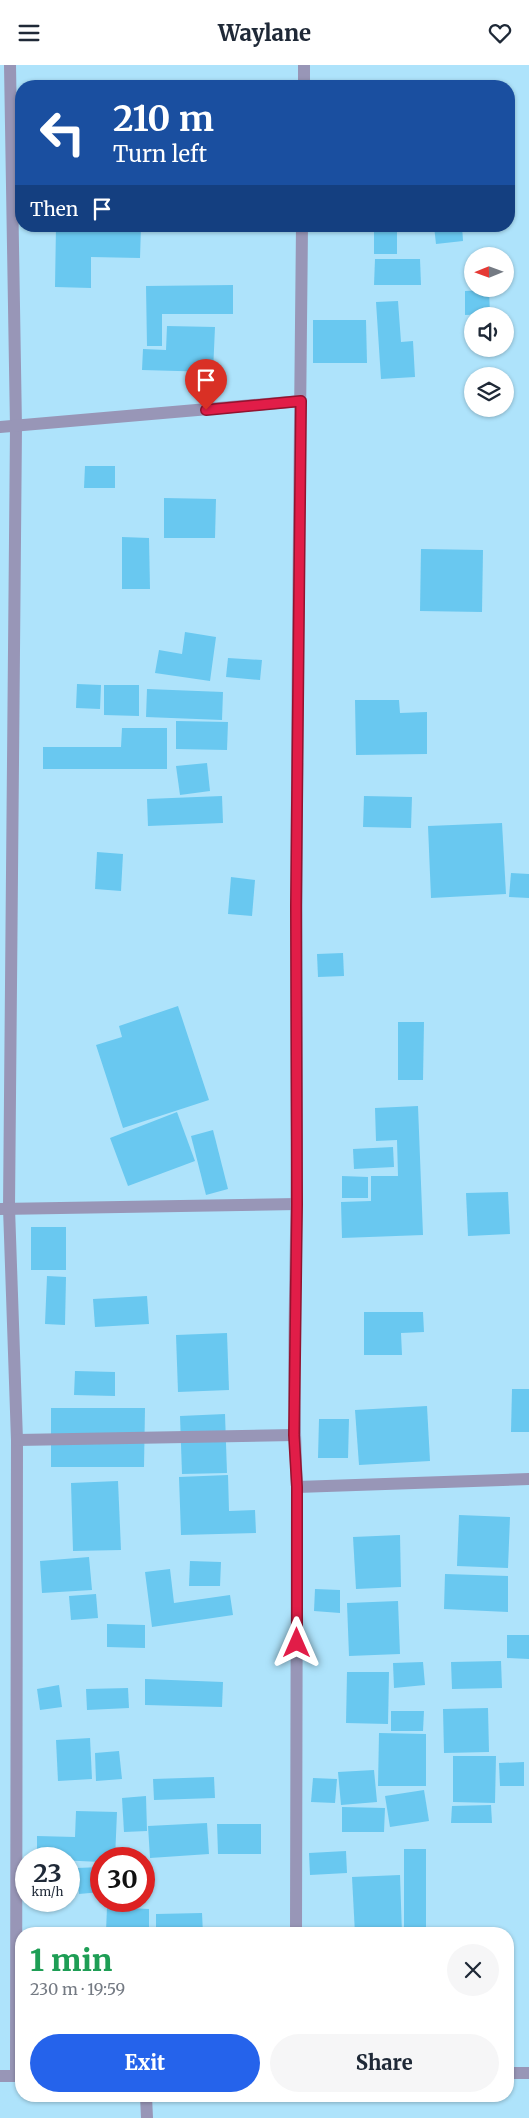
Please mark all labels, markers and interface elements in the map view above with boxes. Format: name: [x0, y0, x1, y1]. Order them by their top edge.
icon: menu: [15, 19, 43, 47]
text: Waylane: [218, 19, 311, 47]
icon: heart: [486, 19, 514, 47]
text: 210 m: [113, 97, 214, 141]
icon: left: [30, 100, 95, 165]
text: Turn left: [113, 140, 207, 168]
icon: arrive: [88, 195, 116, 223]
text: Then: [30, 197, 78, 221]
north arrow: [464, 247, 514, 297]
map controls: [464, 247, 514, 417]
button: sound: [464, 307, 514, 357]
pin: [185, 359, 227, 410]
icon: arrive: [192, 366, 220, 394]
button: layers: [464, 367, 514, 417]
position arrow: [270, 1616, 322, 1668]
speed limit sign: 30: [90, 1847, 155, 1912]
text: 23: [33, 1857, 62, 1889]
text: km/h: [32, 1884, 63, 1899]
text: 1 min: [30, 1941, 112, 1979]
button: close: [447, 1944, 499, 1996]
text: 230 m · 19:59: [30, 1979, 125, 1999]
button: Exit: [30, 2034, 260, 2092]
button: Share: [270, 2034, 499, 2092]

